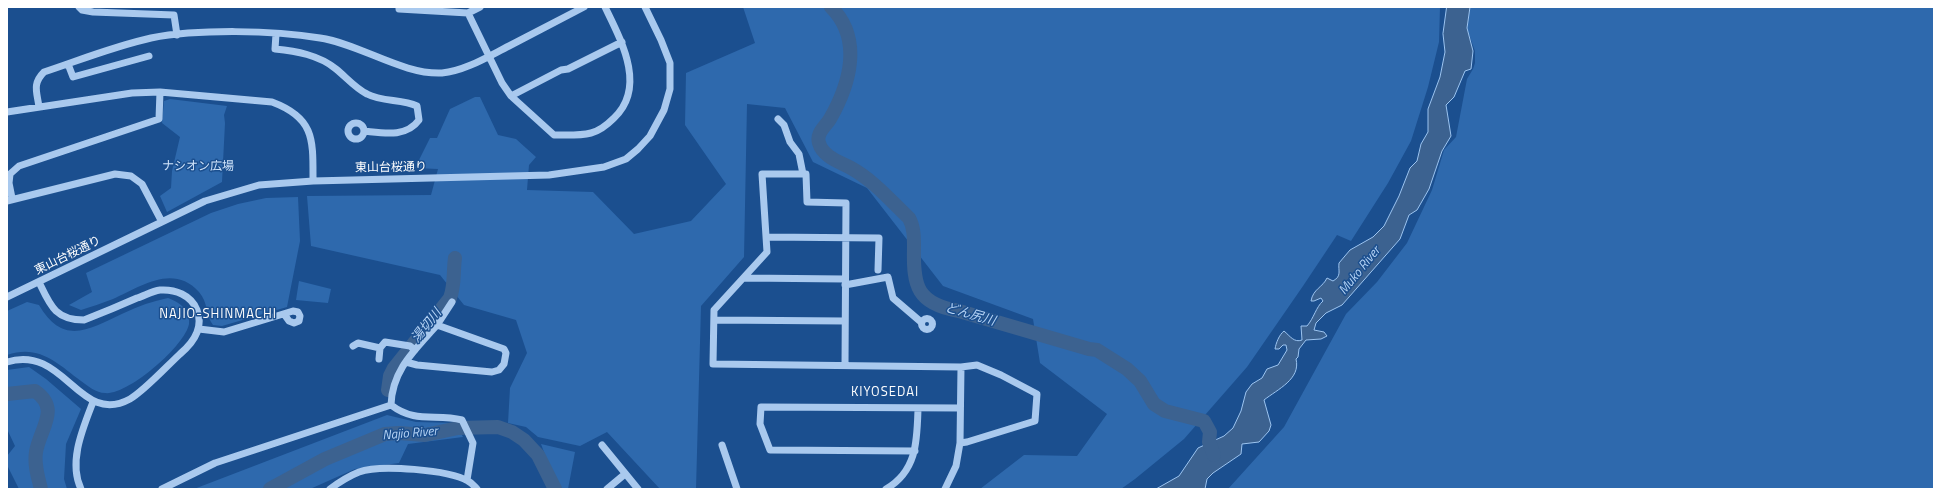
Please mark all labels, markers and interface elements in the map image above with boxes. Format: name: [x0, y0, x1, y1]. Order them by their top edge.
park label: ナシオン広場: [162, 160, 234, 174]
street label: 東山台桜通り: [355, 160, 427, 176]
street label: 東山台桜通り: [32, 234, 104, 278]
water label: Muko River: [1336, 244, 1384, 298]
water label: どん尻川: [943, 300, 997, 330]
water label: 湯切川: [409, 306, 445, 346]
district label: NAJIO-SHINMACHI: [159, 307, 277, 323]
district label: KIYOSEDAI: [851, 385, 919, 401]
water label: Najio River: [382, 424, 438, 444]

